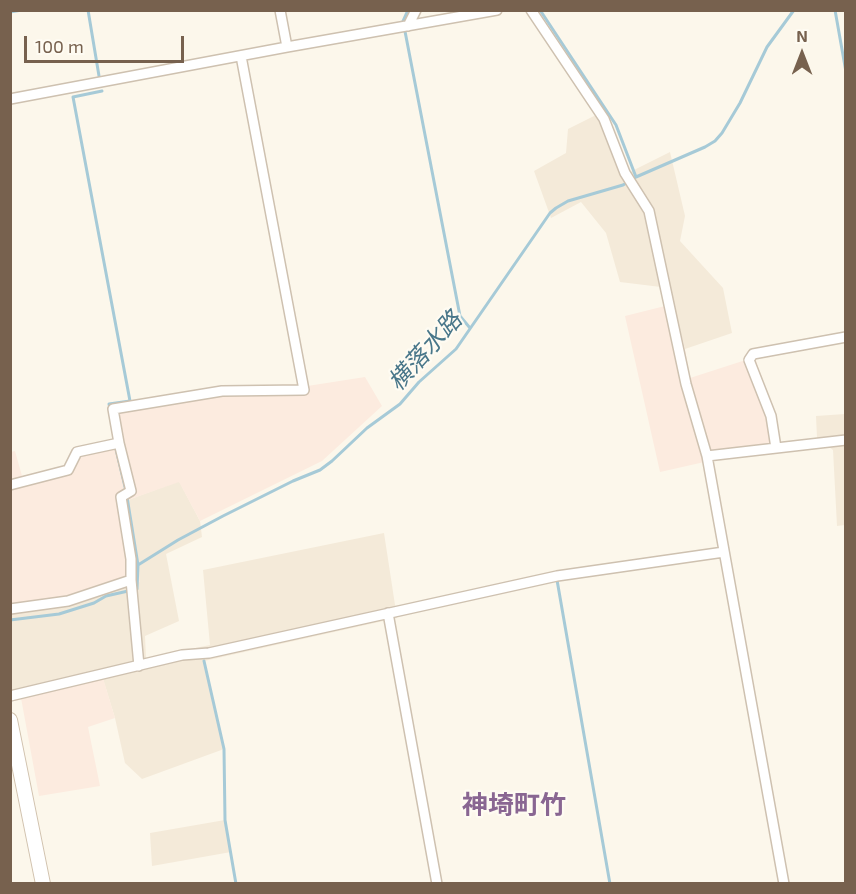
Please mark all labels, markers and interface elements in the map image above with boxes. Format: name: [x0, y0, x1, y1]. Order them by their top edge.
scale bar: [27, 24, 188, 62]
north arrow: [772, 24, 832, 84]
text: N: [796, 26, 808, 45]
text: 100 m: [35, 35, 84, 57]
water label: 横落水路: [382, 306, 468, 396]
district label: 神埼町竹: [462, 789, 566, 821]

